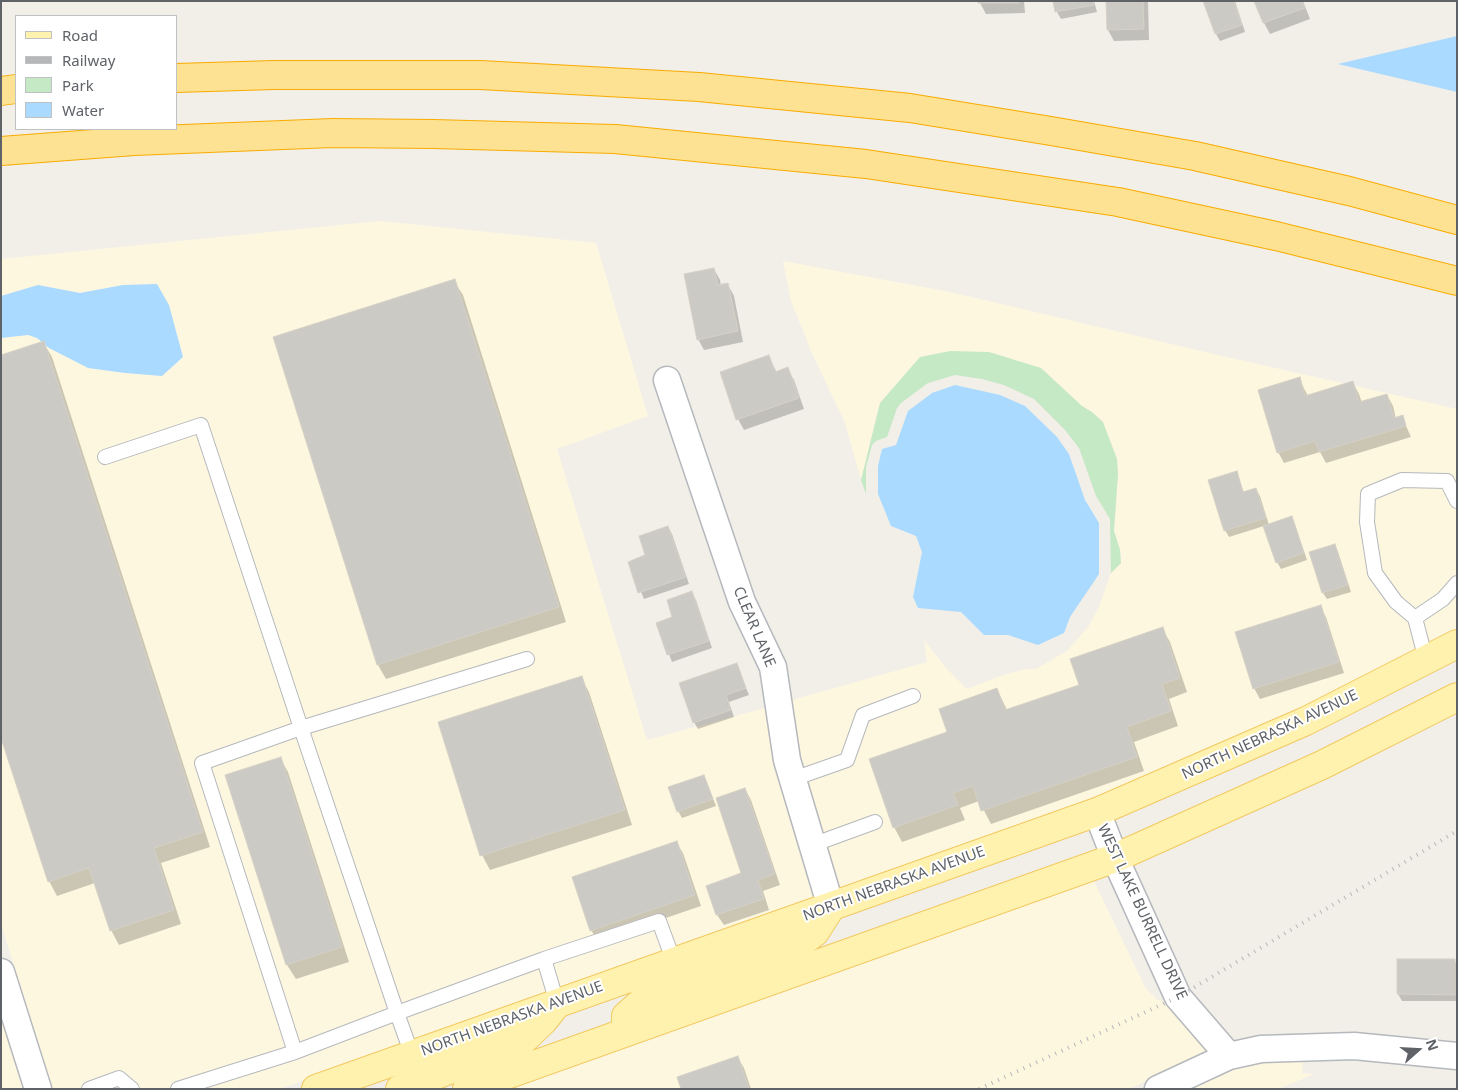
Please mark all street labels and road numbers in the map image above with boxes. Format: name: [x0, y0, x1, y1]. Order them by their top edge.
street label: CLEAR LANE: [729, 584, 779, 670]
street label: NORTH NEBRASKA AVENUE: [1179, 686, 1361, 784]
street label: WEST LAKE BURRELL DRIVE: [1093, 821, 1191, 1003]
street label: NORTH NEBRASKA AVENUE: [801, 843, 987, 925]
street label: NORTH NEBRASKA AVENUE: [419, 978, 605, 1060]

